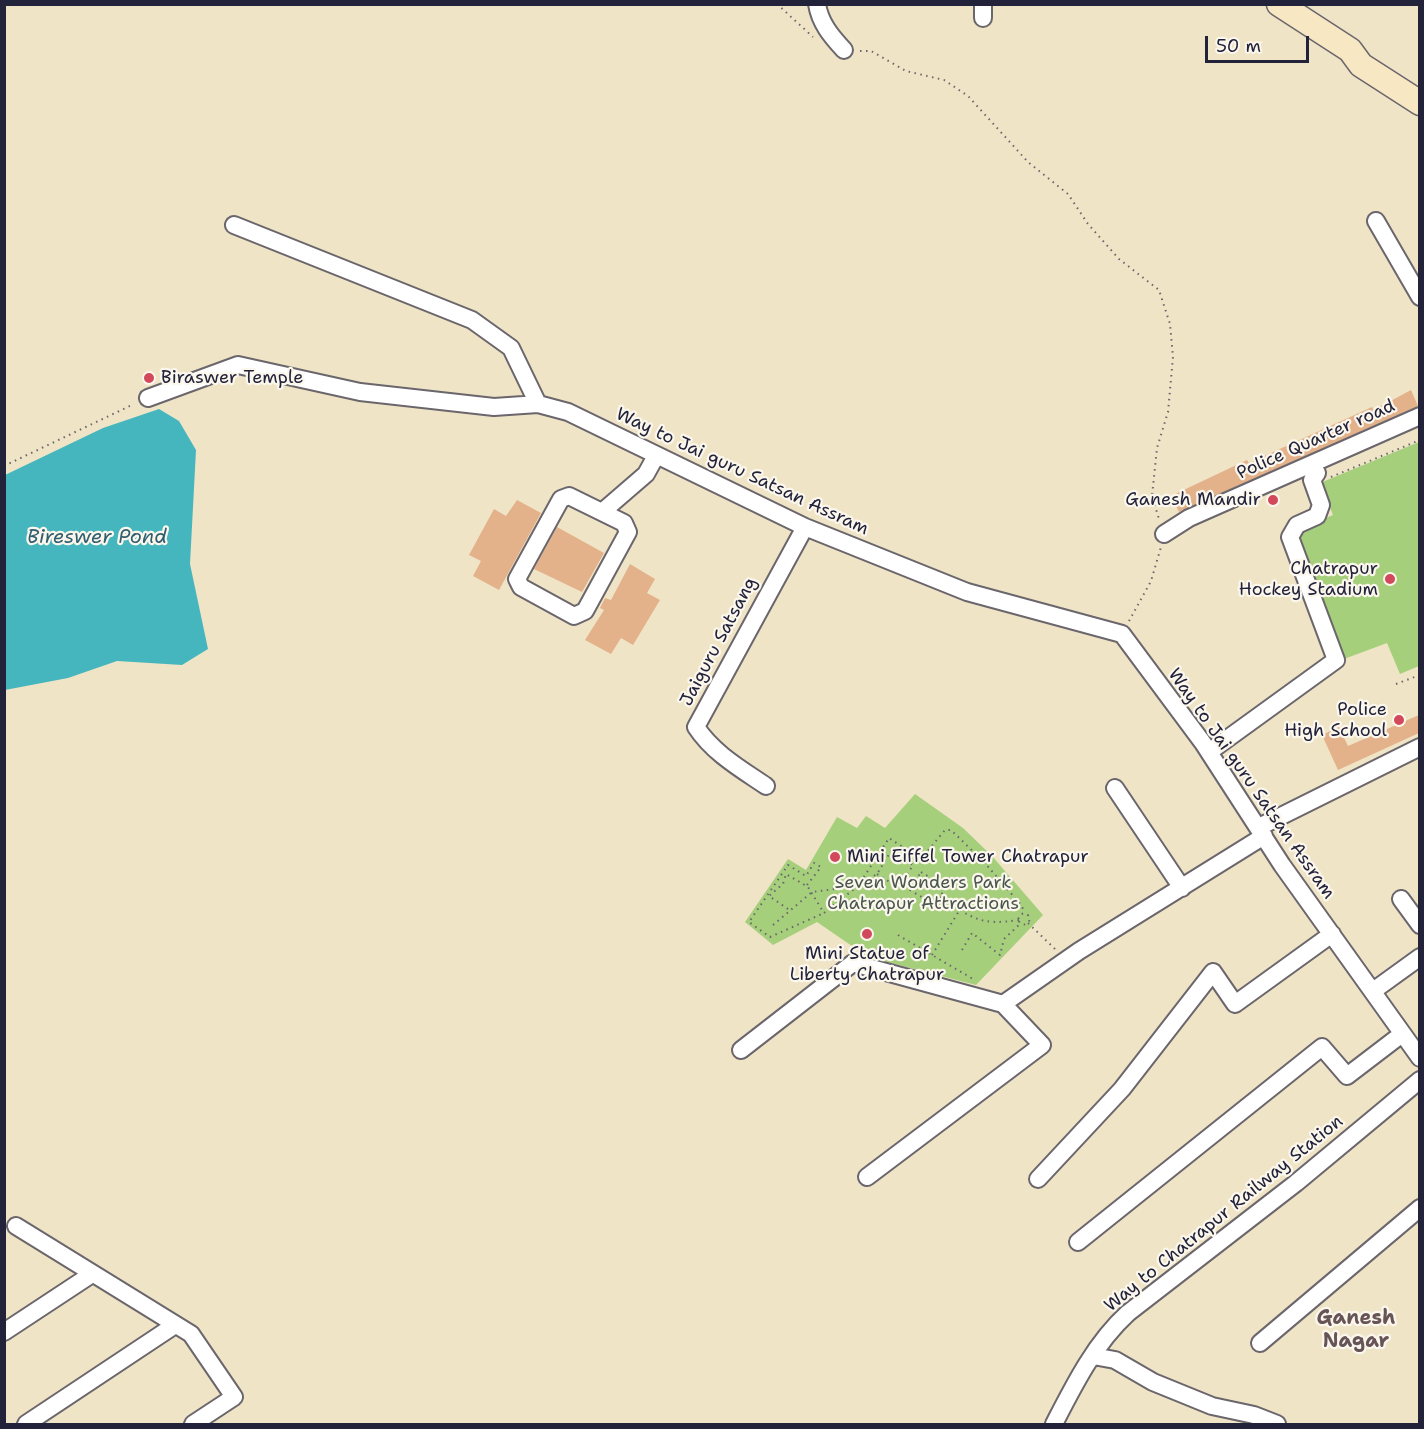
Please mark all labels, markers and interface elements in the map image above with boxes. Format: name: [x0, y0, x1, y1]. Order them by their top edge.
scale bar: [1208, 24, 1312, 62]
text: 50 m: [1216, 34, 1261, 58]
place label: Biraswer Temple: [161, 367, 303, 389]
marker: Biraswer Temple: [142, 371, 156, 385]
street label: Police Quarter road: [1234, 395, 1398, 485]
street label: Way to Jai guru Satsan Assram: [612, 404, 872, 540]
place label: Ganesh Mandir: [1125, 489, 1261, 511]
marker: Ganesh Mandir: [1266, 493, 1280, 507]
water label: Bireswer Pond: [27, 526, 167, 550]
place label: Chatrapur Hockey Stadium: [1239, 558, 1378, 600]
marker: Chatrapur Hockey Stadium: [1383, 572, 1397, 586]
street label: Jaiguru Satsang: [676, 574, 762, 710]
street label: Way to Jai guru Satsan Assram: [1163, 665, 1339, 903]
place label: Police High School: [1284, 699, 1387, 742]
marker: Police High School: [1392, 713, 1406, 727]
place label: Mini Eiffel Tower Chatrapur: [847, 846, 1089, 868]
marker: Mini Eiffel Tower Chatrapur: [828, 850, 842, 864]
park label: Seven Wonders Park Chatrapur Attractions: [827, 872, 1019, 914]
marker: Mini Statue of Liberty Chatrapur: [860, 927, 874, 941]
place label: Mini Statue of Liberty Chatrapur: [790, 943, 944, 986]
street label: Way to Chatrapur Railway Station: [1100, 1111, 1348, 1317]
district label: Ganesh Nagar: [1317, 1307, 1395, 1354]

